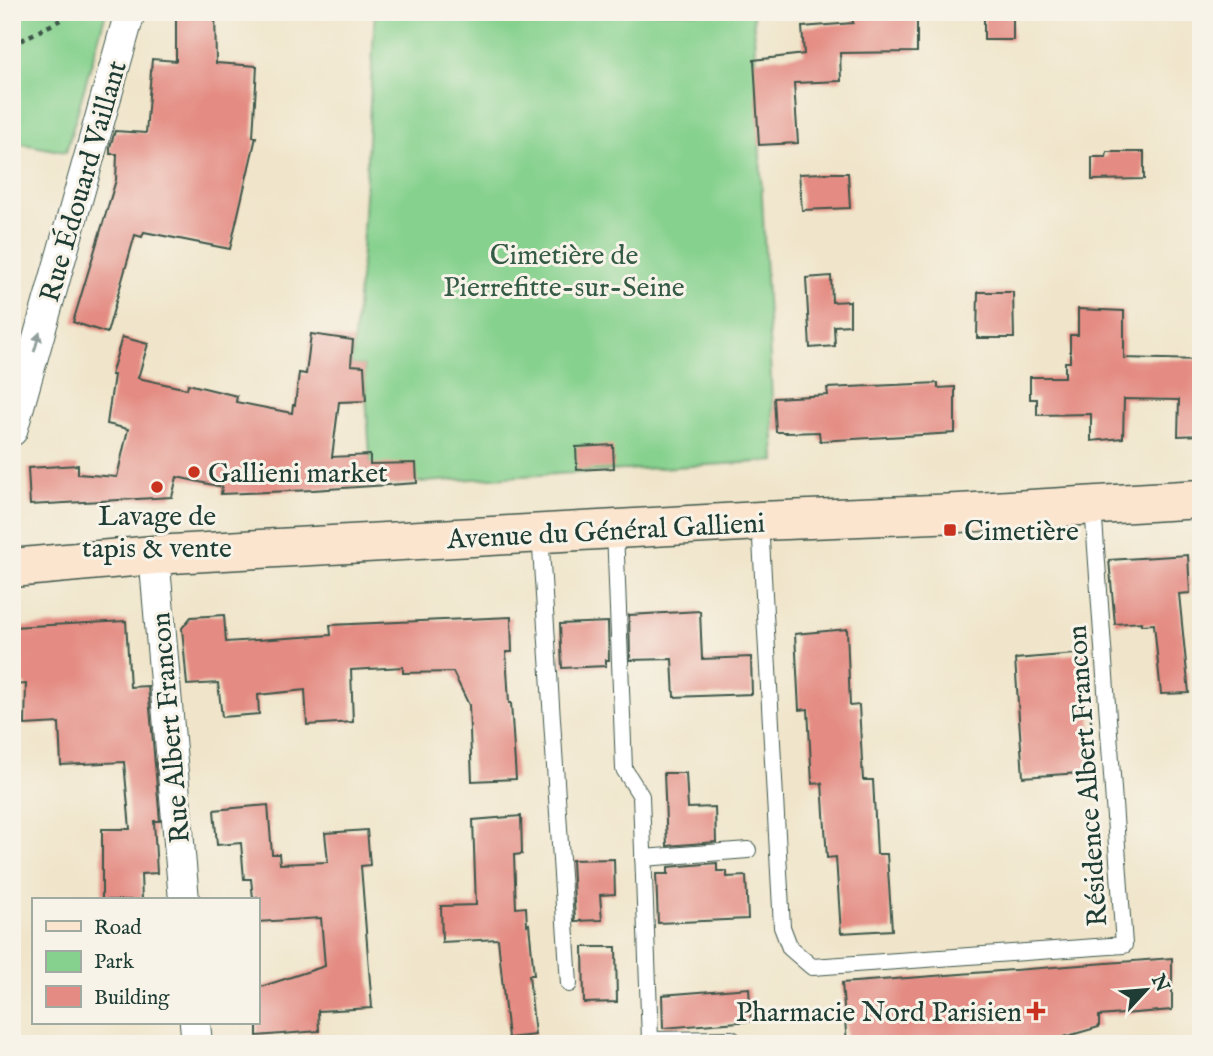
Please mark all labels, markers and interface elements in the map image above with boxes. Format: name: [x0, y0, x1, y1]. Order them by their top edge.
street label: Rue Édouard Vaillant: [32, 56, 136, 307]
park label: Cimetière de Pierrefitte-sur-Seine: [443, 239, 685, 306]
one-way arrow: [33, 331, 43, 352]
place label: Gallieni market: [208, 457, 388, 492]
marker: Gallieni market: [186, 464, 202, 480]
marker: Lavage de tapis & vente: [149, 479, 165, 495]
place label: Lavage de tapis & vente: [82, 500, 232, 567]
street label: Avenue du Général Gallieni: [445, 507, 766, 558]
place label: Cimetière: [964, 515, 1079, 550]
marker: Cimetière: [942, 522, 958, 538]
street label: Rue Albert Francon: [144, 611, 199, 845]
street label: Résidence Albert Francon: [1060, 624, 1116, 928]
legend: [32, 898, 259, 1024]
text: Road: [94, 915, 142, 942]
text: Park: [94, 949, 135, 976]
north arrow: [1112, 954, 1182, 1024]
text: N: [1145, 970, 1174, 997]
text: Building: [94, 985, 170, 1012]
place label: Pharmacie Nord Parisien: [736, 996, 1022, 1031]
marker: Pharmacie Nord Parisien: [1028, 1003, 1044, 1019]

